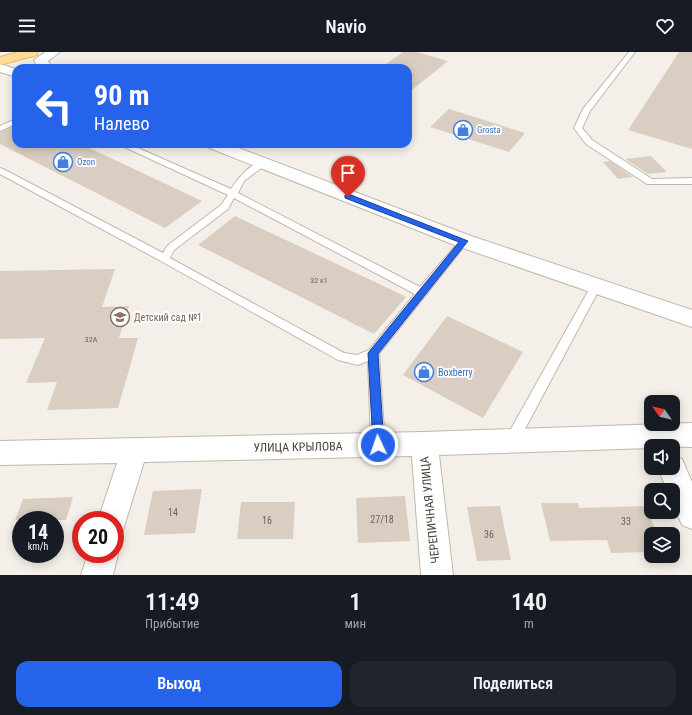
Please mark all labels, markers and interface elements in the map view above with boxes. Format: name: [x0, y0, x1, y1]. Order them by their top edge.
icon: menu: [16, 15, 38, 37]
icon: heart: [654, 15, 676, 37]
text: Navio: [326, 16, 366, 37]
text: 90 m: [94, 79, 150, 112]
icon: left: [28, 80, 80, 132]
text: Налево: [94, 113, 150, 134]
shop icon: Grosta: [452, 119, 474, 141]
place label: Grosta: [477, 125, 501, 135]
shop icon: Ozon: [52, 151, 74, 173]
pin: [331, 156, 365, 197]
place label: Ozon: [77, 157, 95, 167]
icon: arrive: [337, 162, 359, 184]
house number: 32 к1: [310, 276, 328, 285]
school or university icon: Детский сад №1: [109, 306, 131, 328]
place label: Детский сад №1: [134, 312, 202, 323]
house number: 32А: [85, 335, 98, 344]
shop icon: Boxberry: [413, 361, 435, 383]
place label: Boxberry: [438, 367, 473, 378]
north arrow: [644, 395, 680, 431]
map controls: [644, 395, 680, 563]
position arrow: [357, 424, 399, 466]
street label: УЛИЦА КРЫЛОВА: [253, 439, 343, 455]
button: sound: [644, 439, 680, 475]
street label: ЧЕРЕПИЧНАЯ УЛИЦА: [417, 456, 443, 564]
button: search: [644, 483, 680, 519]
house number: 14: [168, 507, 178, 518]
speed limit sign: 20: [72, 511, 124, 563]
house number: 27/18: [370, 514, 394, 525]
house number: 16: [262, 515, 272, 526]
house number: 33: [621, 516, 631, 527]
text: 14: [28, 520, 48, 544]
button: layers: [644, 527, 680, 563]
house number: 36: [484, 529, 494, 540]
text: km/h: [28, 541, 48, 552]
text: 11:49: [145, 588, 200, 616]
text: 1: [349, 588, 361, 616]
text: 140: [511, 588, 547, 616]
text: Прибытие: [145, 616, 199, 631]
text: мин: [344, 616, 366, 631]
text: m: [524, 616, 534, 631]
button: Выход: [16, 661, 342, 707]
button: Поделиться: [350, 661, 676, 707]

